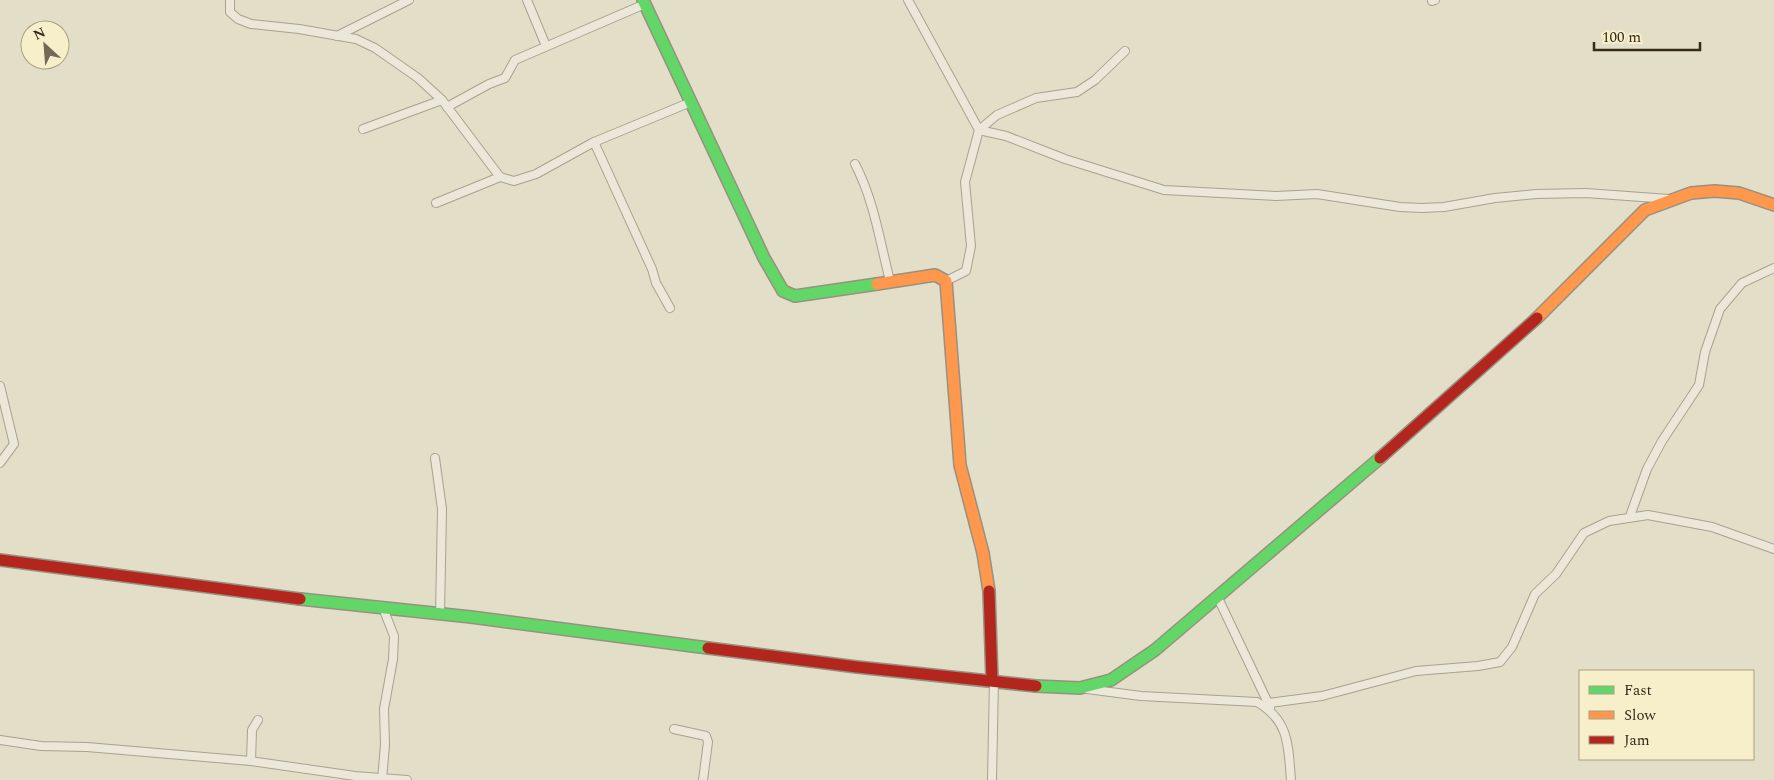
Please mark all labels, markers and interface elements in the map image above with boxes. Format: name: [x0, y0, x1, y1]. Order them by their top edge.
north arrow: [20, 20, 70, 70]
scale bar: [1594, 20, 1700, 52]
text: N: [30, 22, 49, 46]
text: 100 m: [1602, 26, 1641, 49]
legend: [1579, 670, 1754, 760]
text: Fast: [1624, 679, 1652, 702]
text: Slow: [1624, 704, 1656, 727]
text: Jam: [1624, 729, 1650, 752]

